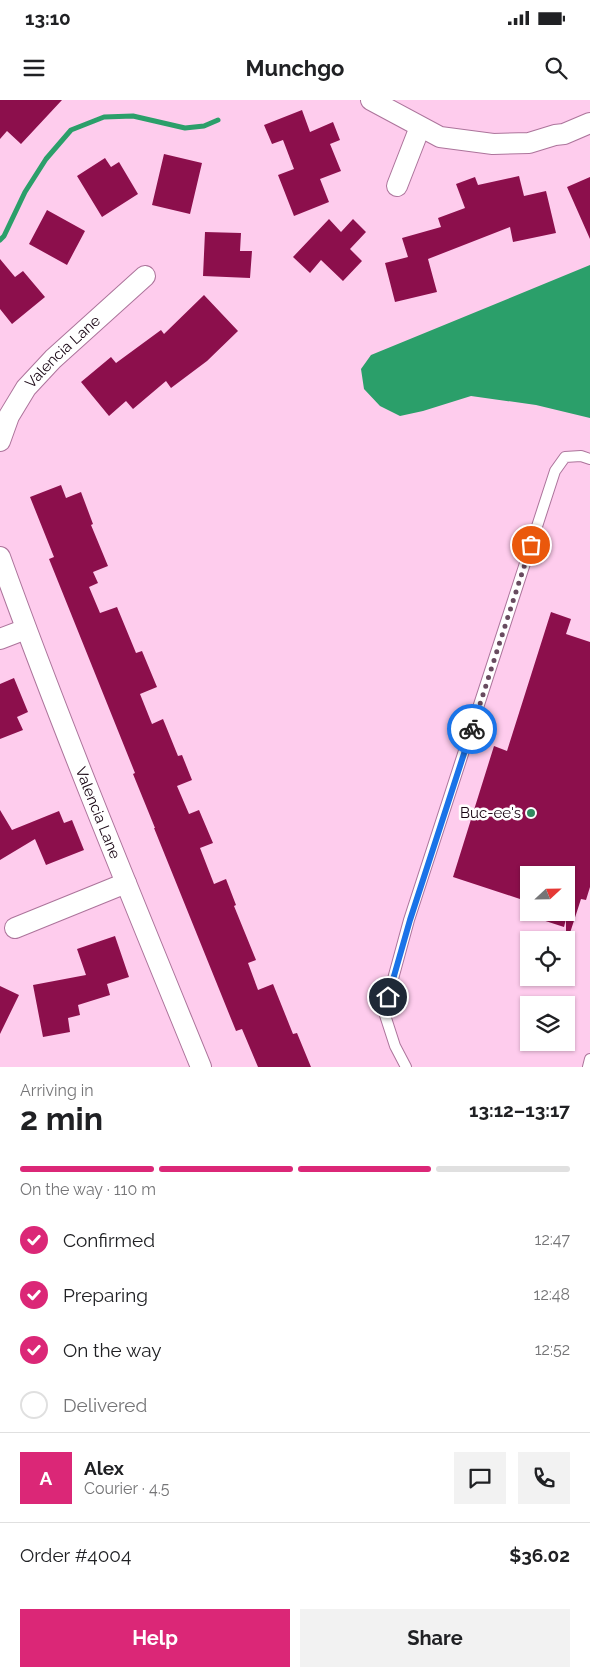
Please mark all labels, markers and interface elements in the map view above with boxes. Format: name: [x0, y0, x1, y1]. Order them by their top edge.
text: 13:10: [25, 7, 71, 29]
icon: menu: [20, 54, 48, 82]
icon: search: [542, 54, 570, 82]
text: Munchgo: [246, 55, 344, 81]
street label: Valencia Lane: [21, 312, 104, 392]
pin: [510, 524, 552, 566]
icon: bag: [517, 531, 545, 559]
courier: [447, 704, 497, 754]
icon: bike: [458, 715, 486, 743]
street label: Valencia Lane: [71, 764, 124, 862]
place label: Buc-ee's: [460, 804, 521, 822]
marker: Buc-ee's: [525, 807, 537, 819]
north arrow: [520, 866, 575, 921]
map controls: [520, 866, 575, 1051]
button: locate: [520, 931, 575, 986]
pin: [367, 976, 409, 1018]
icon: home: [374, 983, 402, 1011]
button: layers: [520, 996, 575, 1051]
text: Arriving in: [20, 1081, 94, 1100]
text: 13:12–13:17: [469, 1099, 570, 1121]
text: 2 min: [20, 1100, 103, 1137]
text: On the way · 110 m: [20, 1180, 156, 1199]
icon: check: [20, 1226, 48, 1254]
text: Confirmed: [63, 1229, 155, 1251]
text: 12:47: [535, 1230, 570, 1249]
icon: check: [20, 1281, 48, 1309]
text: Preparing: [63, 1284, 148, 1306]
text: 12:48: [534, 1285, 570, 1304]
icon: check: [20, 1336, 48, 1364]
text: On the way: [63, 1339, 162, 1361]
text: 12:52: [535, 1340, 570, 1359]
text: Delivered: [63, 1394, 147, 1416]
button: chat: [454, 1452, 506, 1504]
button: phone: [518, 1452, 570, 1504]
text: Alex: [84, 1457, 124, 1479]
text: A: [40, 1467, 52, 1489]
text: Courier · 4.5: [84, 1479, 169, 1498]
text: Order #4004: [20, 1544, 131, 1566]
text: $36.02: [509, 1544, 570, 1566]
button: Help: [20, 1609, 290, 1667]
button: Share: [300, 1609, 570, 1667]

